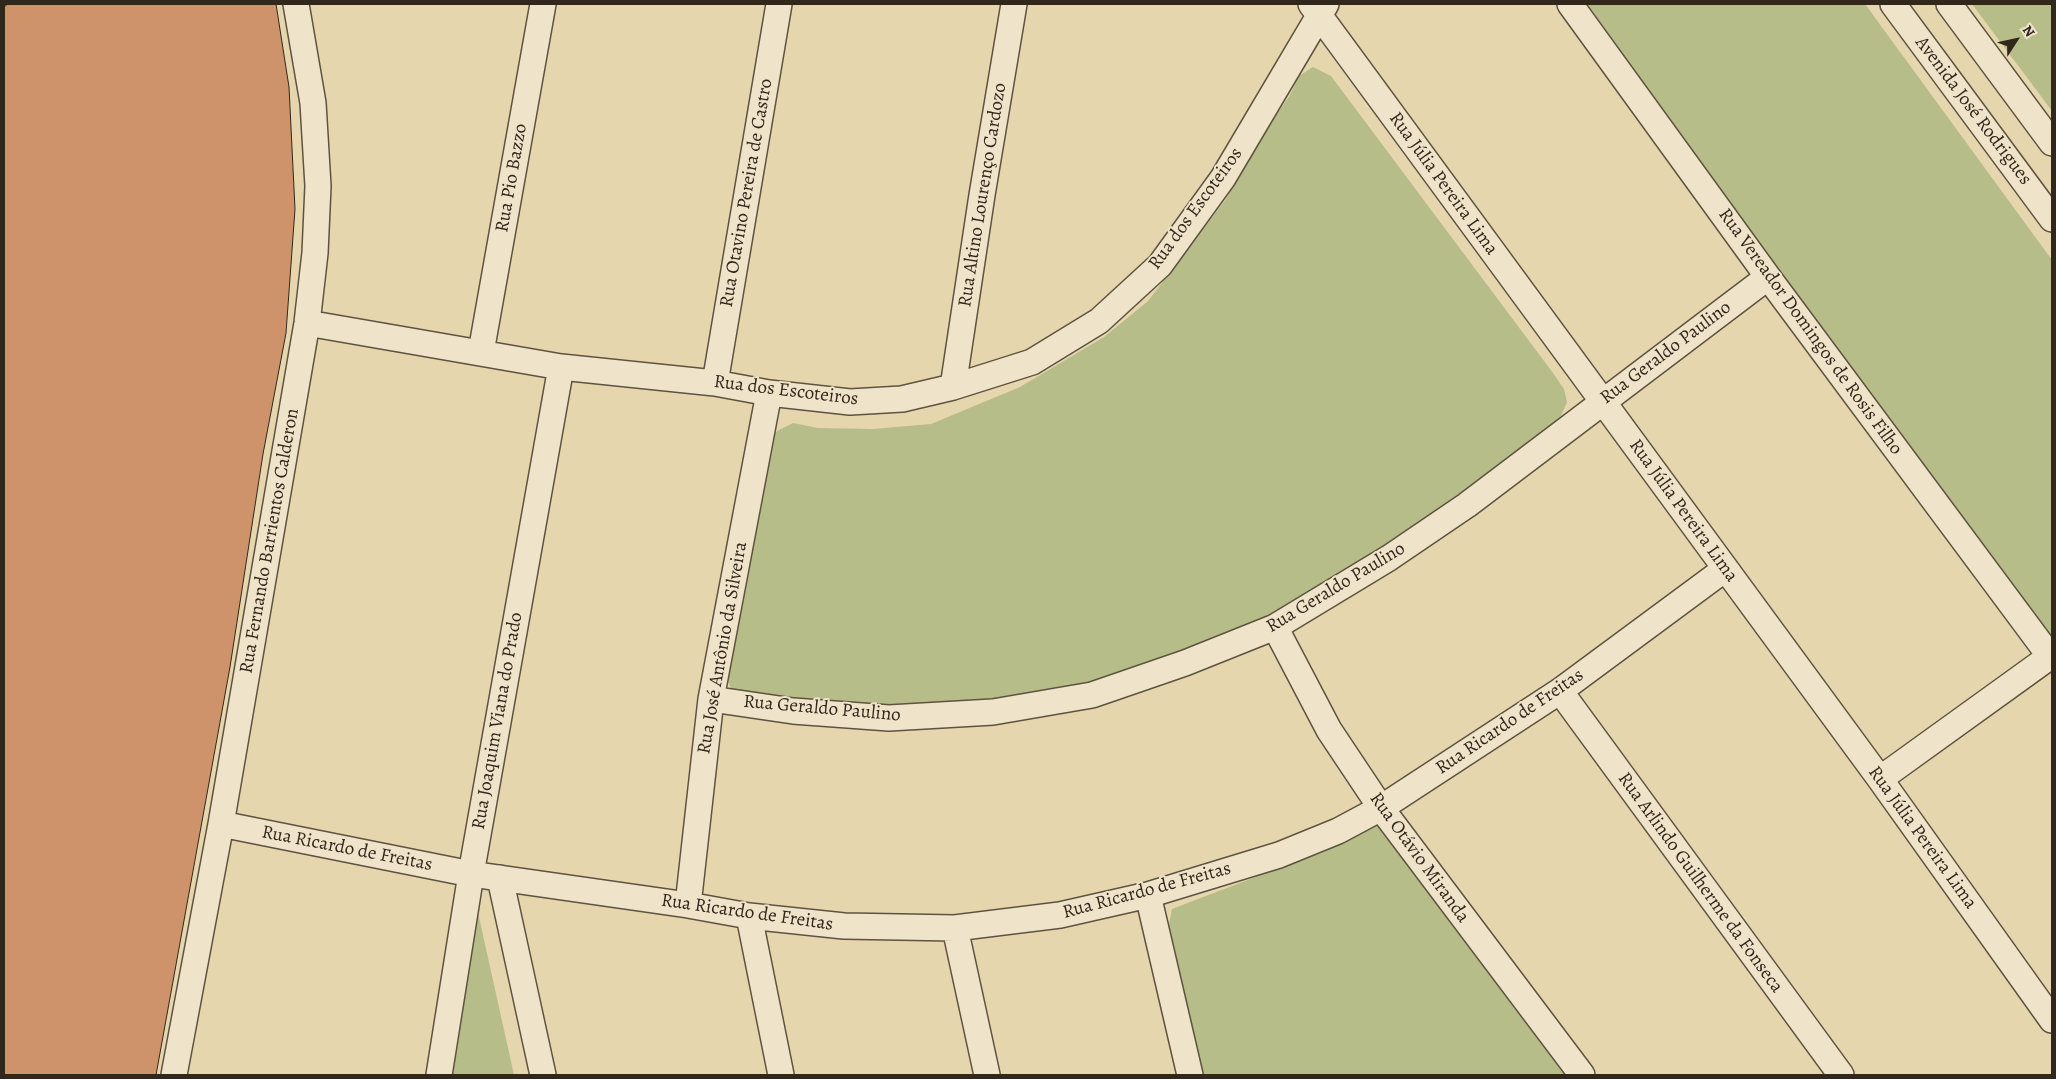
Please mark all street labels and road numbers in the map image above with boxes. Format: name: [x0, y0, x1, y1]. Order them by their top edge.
street label: Avenida José Rodrigues: [1910, 32, 2036, 190]
street label: Rua Otavino Pereira de Castro: [716, 77, 778, 309]
street label: Rua Altino Lourenço Cardozo: [954, 81, 1012, 309]
street label: Rua Júlia Pereira Lima: [1384, 108, 1502, 260]
street label: Rua Pio Bazzo: [491, 122, 533, 234]
street label: Rua dos Escoteiros: [1144, 143, 1248, 275]
street label: Rua Vereador Domingos de Rosis Filho: [1713, 204, 1907, 460]
street label: Rua Geraldo Paulino: [1596, 296, 1736, 410]
street label: Rua dos Escoteiros: [712, 371, 860, 411]
street label: Rua Fernando Barrientos Calderon: [235, 407, 305, 675]
street label: Rua Júlia Pereira Lima: [1624, 435, 1742, 587]
street label: Rua Geraldo Paulino: [1262, 538, 1410, 638]
street label: Rua José Antônio da Silveira: [693, 540, 753, 756]
street label: Rua Joaquim Viana do Prado: [468, 611, 528, 831]
street label: Rua Ricardo de Freitas: [1432, 664, 1588, 780]
street label: Rua Geraldo Paulino: [742, 691, 902, 727]
street label: Rua Júlia Pereira Lima: [1863, 762, 1981, 914]
street label: Rua Arlindo Guilherme da Fonseca: [1612, 768, 1788, 998]
street label: Rua Otávio Miranda: [1364, 788, 1474, 928]
street label: Rua Ricardo de Freitas: [260, 821, 434, 877]
street label: Rua Ricardo de Freitas: [1060, 858, 1234, 924]
street label: Rua Ricardo de Freitas: [660, 890, 834, 936]

